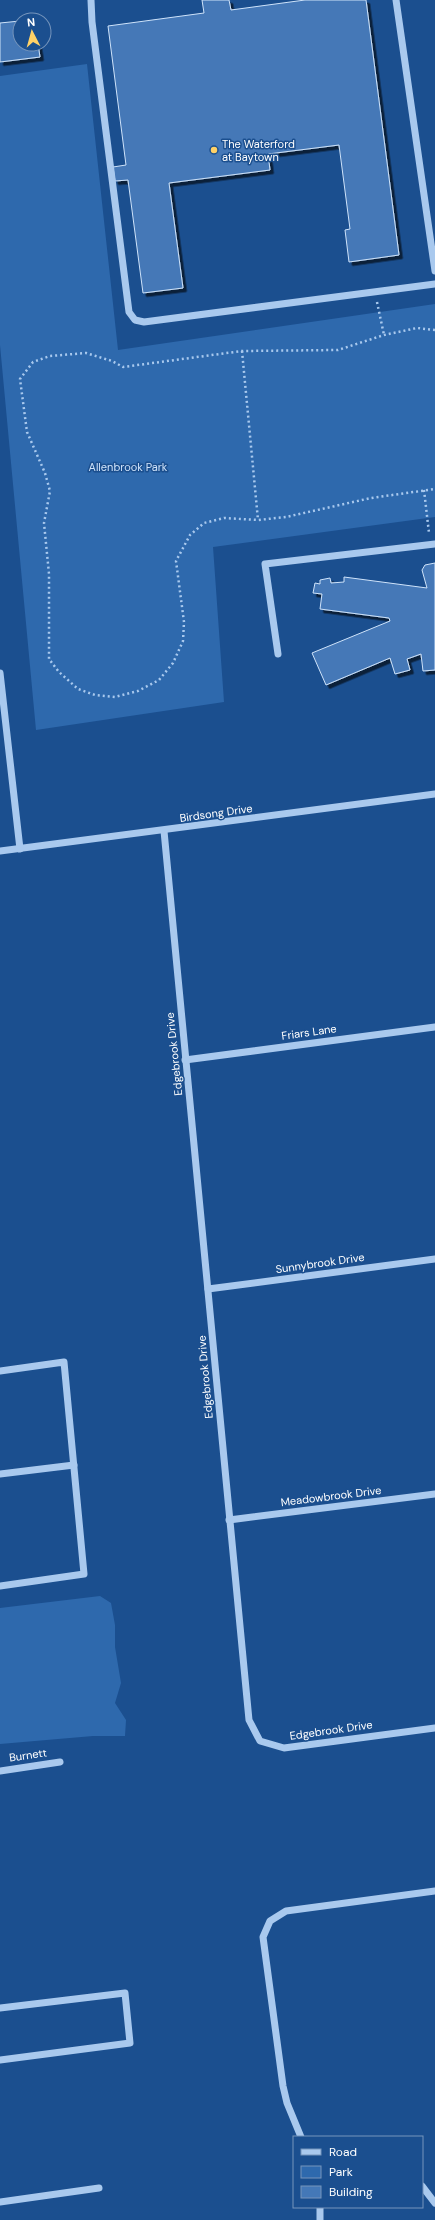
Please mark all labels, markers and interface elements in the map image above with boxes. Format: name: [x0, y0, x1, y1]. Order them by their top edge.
north arrow: [12, 12, 52, 52]
text: N: [26, 15, 36, 29]
place label: The Waterford at Baytown: [222, 137, 295, 164]
marker: The Waterford at Baytown: [209, 145, 219, 155]
park label: Allenbrook Park: [89, 460, 168, 474]
street label: Birdsong Drive: [179, 801, 253, 825]
street label: Edgebrook Drive: [163, 1012, 185, 1096]
street label: Friars Lane: [281, 1021, 337, 1043]
street label: Sunnybrook Drive: [275, 1250, 365, 1276]
street label: Edgebrook Drive: [194, 1335, 216, 1419]
street label: Meadowbrook Drive: [280, 1483, 382, 1509]
street label: Edgebrook Drive: [289, 1717, 373, 1743]
street label: Burnett: [8, 1745, 48, 1765]
legend: [293, 2136, 423, 2208]
text: Road: [329, 2144, 357, 2160]
text: Park: [329, 2164, 353, 2180]
text: Building: [329, 2184, 373, 2200]

